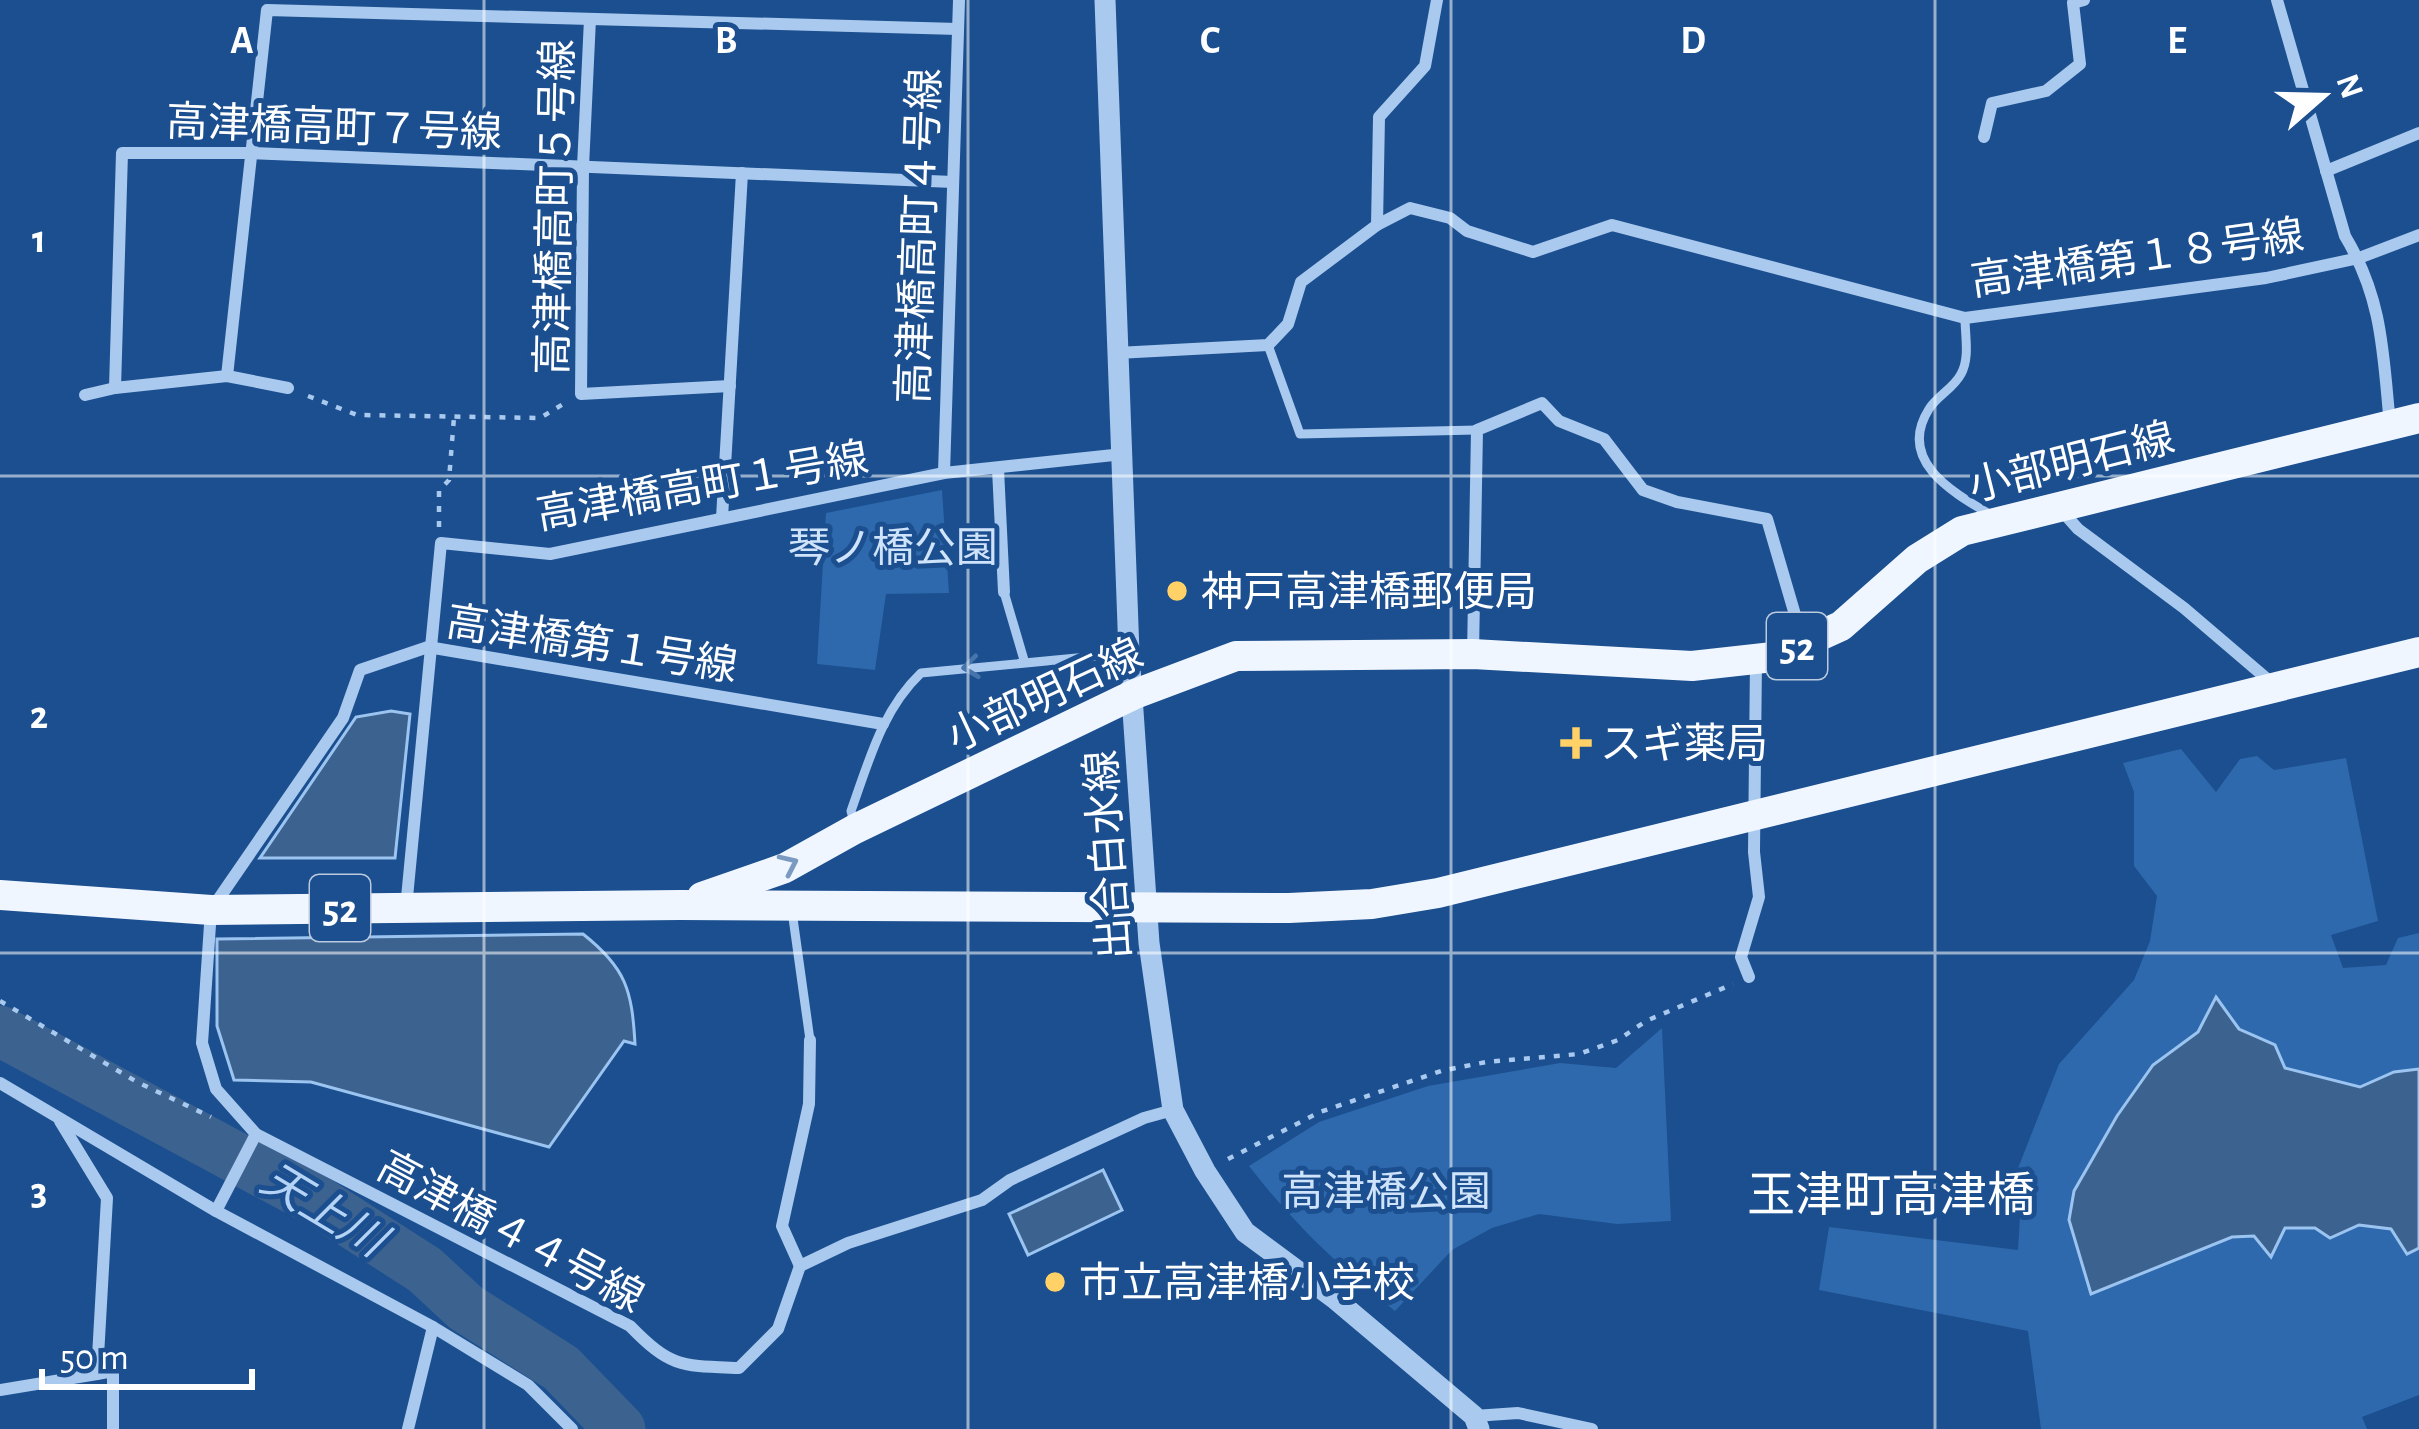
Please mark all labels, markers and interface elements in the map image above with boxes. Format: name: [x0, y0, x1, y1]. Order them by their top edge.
text: A: [230, 22, 254, 61]
text: B: [715, 22, 737, 61]
text: C: [1200, 22, 1220, 61]
text: D: [1680, 22, 1706, 61]
text: E: [2167, 22, 2187, 61]
north arrow: [2263, 36, 2383, 156]
street label: 高津橋高町５号線: [530, 39, 580, 375]
street label: 高津橋高町４号線: [891, 67, 947, 405]
text: N: [2329, 70, 2368, 103]
street label: 高津橋高町７号線: [165, 99, 503, 155]
street label: 高津橋第１８号線: [1968, 213, 2307, 303]
text: 1: [32, 221, 46, 260]
street label: 小部明石線: [1964, 415, 2178, 509]
street label: 高津橋高町１号線: [533, 435, 871, 537]
park label: 琴ノ橋公園: [788, 526, 998, 570]
place label: 神戸高津橋郵便局: [1201, 570, 1537, 614]
marker: 神戸高津橋郵便局: [1164, 578, 1190, 604]
street label: 高津橋第１号線: [443, 599, 740, 689]
road number: 52: [1767, 613, 1827, 679]
street label: 小部明石線: [940, 631, 1149, 759]
one-way arrow: [961, 653, 981, 679]
text: 2: [30, 697, 48, 736]
place label: スギ薬局: [1600, 722, 1768, 766]
marker: スギ薬局: [1563, 730, 1589, 756]
street label: 出合白水線: [1079, 749, 1137, 961]
one-way arrow: [777, 855, 798, 878]
road number: 52: [310, 875, 370, 941]
street label: 高津橋４４号線: [370, 1143, 651, 1320]
water label: 天上川: [253, 1155, 397, 1267]
park label: 高津橋公園: [1281, 1170, 1491, 1214]
district label: 玉津町高津橋: [1747, 1170, 2035, 1221]
text: 3: [31, 1173, 47, 1212]
place label: 市立高津橋小学校: [1079, 1261, 1415, 1305]
marker: 市立高津橋小学校: [1042, 1269, 1068, 1295]
scale bar: [42, 1315, 252, 1389]
text: 50 m: [60, 1340, 129, 1376]

